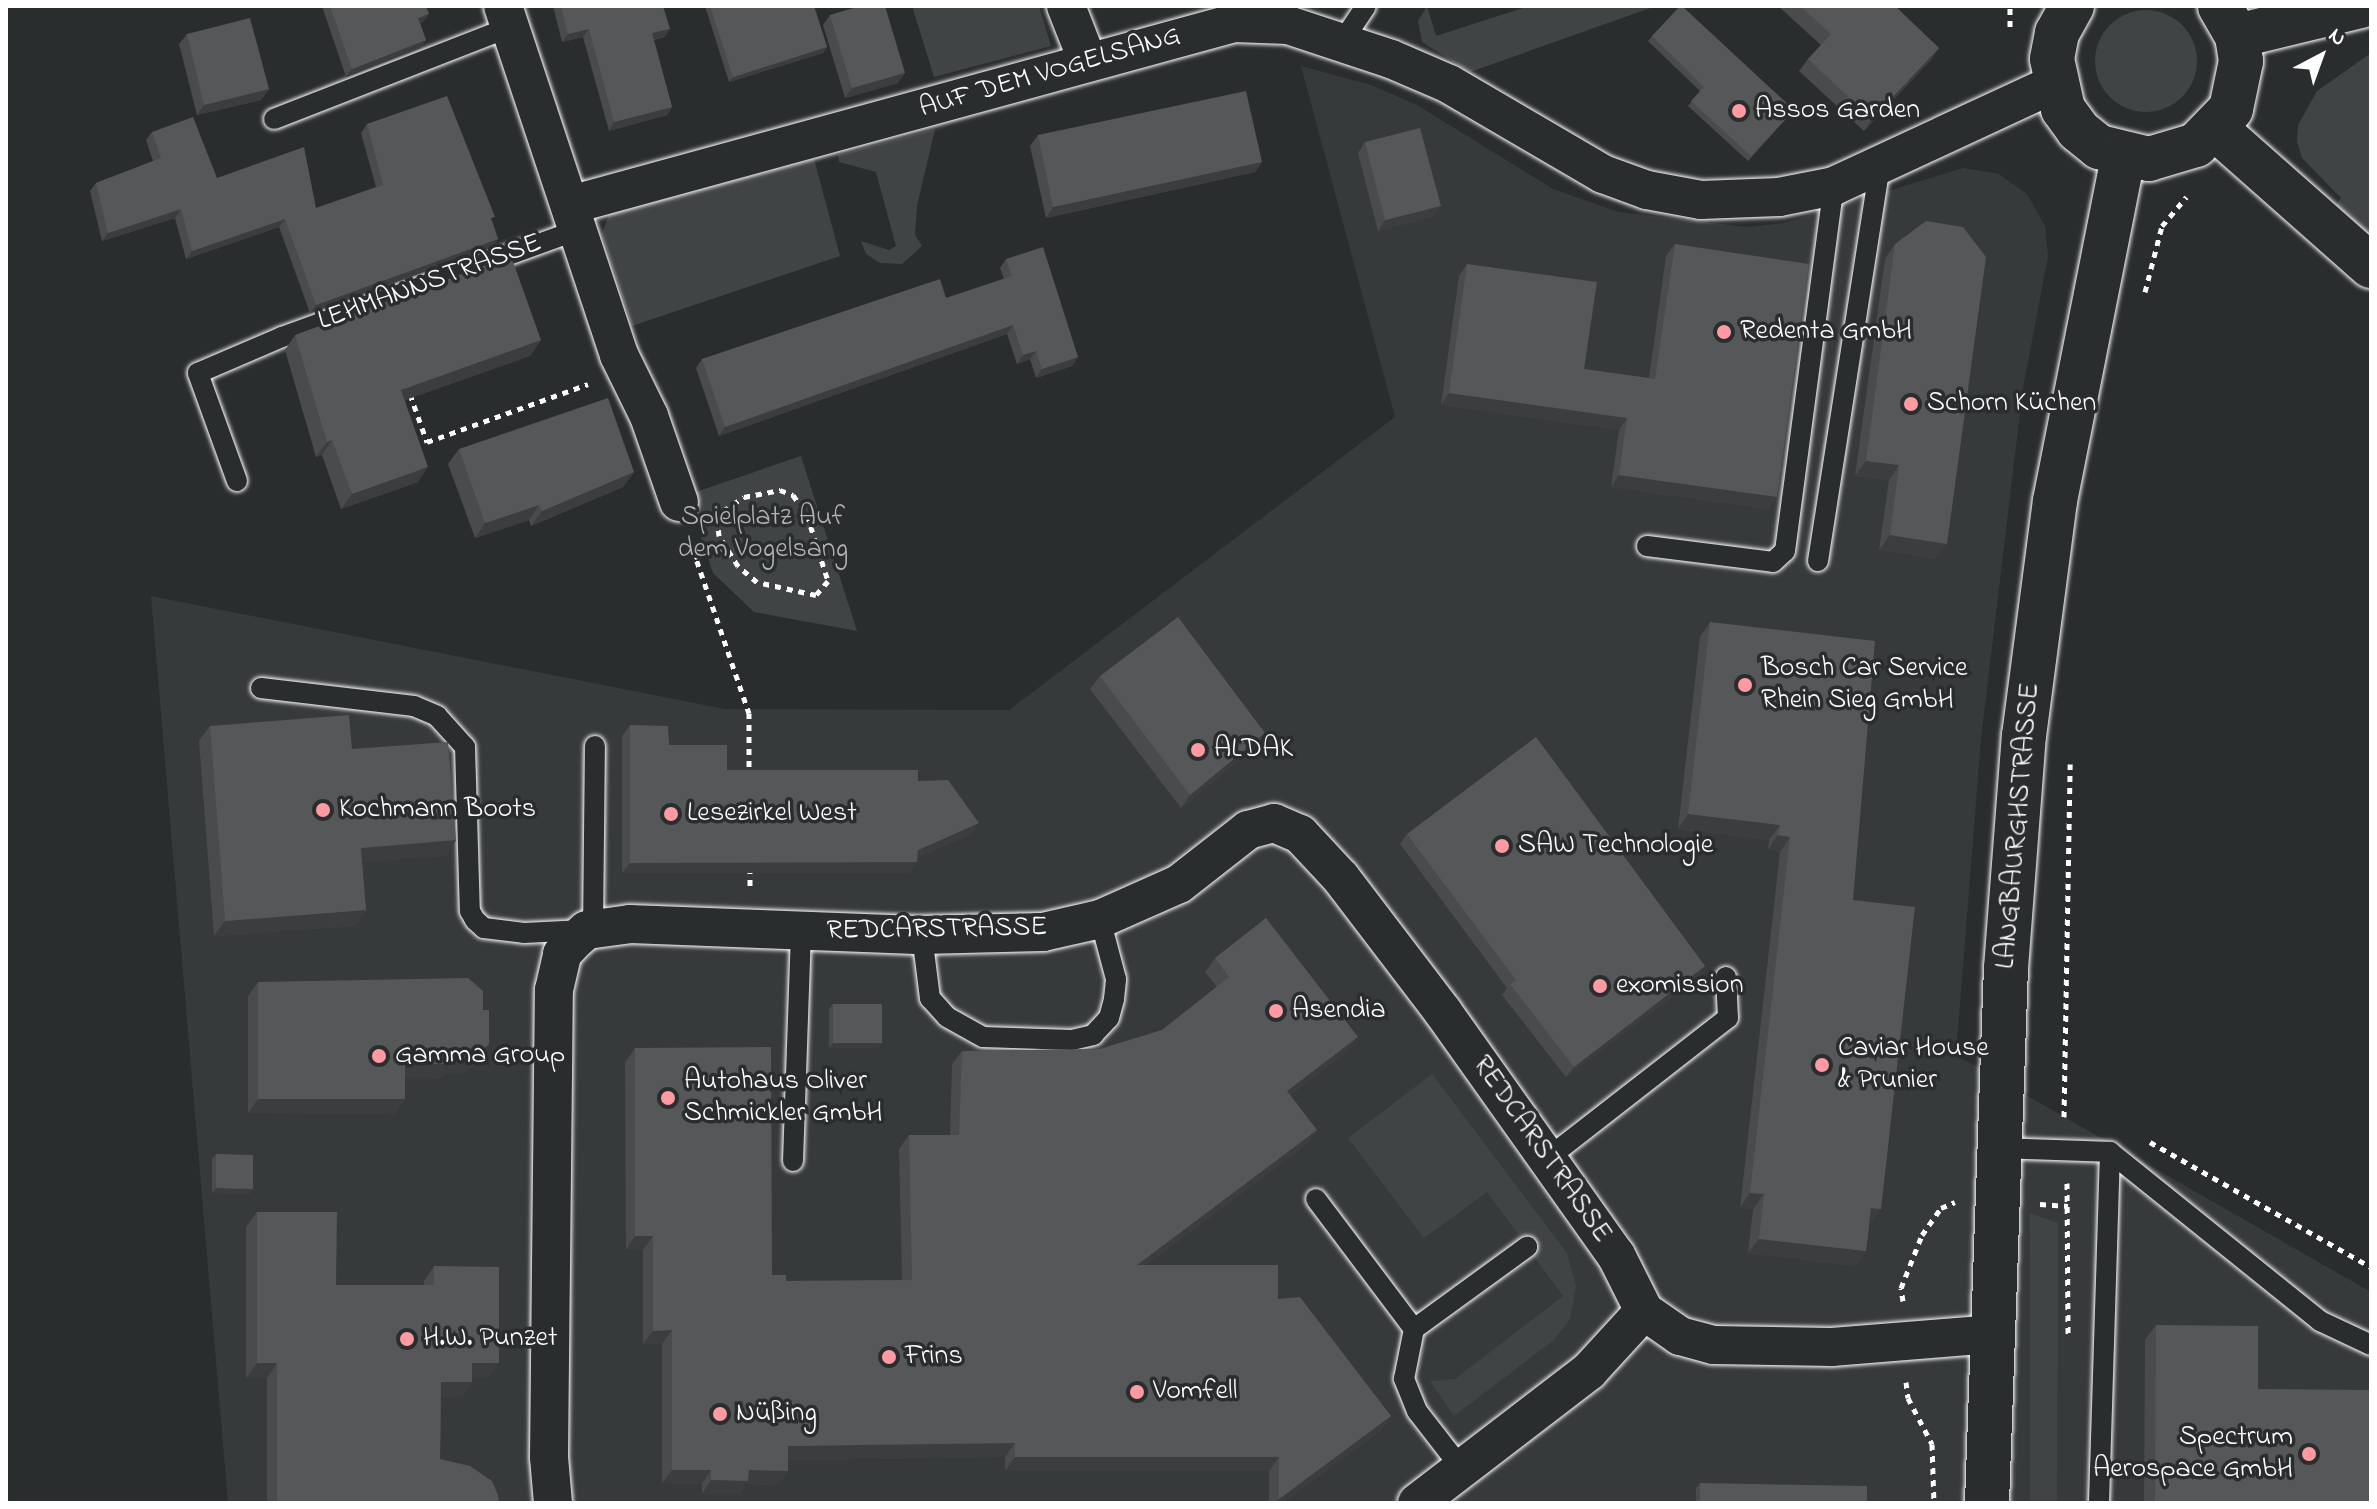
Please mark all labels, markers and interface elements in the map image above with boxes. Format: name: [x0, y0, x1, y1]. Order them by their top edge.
north arrow: [2281, 16, 2361, 96]
street label: AUF DEM VOGELSANG: [916, 20, 1184, 126]
text: N: [2321, 21, 2353, 55]
place label: Assos Garden: [1755, 94, 1920, 128]
marker: Assos Garden: [1730, 102, 1748, 120]
street label: LEHMANNSTRASSE: [314, 227, 546, 339]
place label: Redenta GmbH: [1740, 315, 1912, 349]
marker: Redenta GmbH: [1715, 323, 1733, 341]
place label: Schorn Küchen: [1927, 387, 2096, 421]
marker: Schorn Küchen: [1902, 395, 1920, 413]
park label: Spielplatz Auf dem Vogelsang: [678, 501, 848, 567]
place label: Bosch Car Service Rhein Sieg GmbH: [1761, 652, 1968, 718]
marker: Bosch Car Service Rhein Sieg GmbH: [1736, 676, 1754, 694]
street label: LANGBAURGHSTRASSE: [1990, 682, 2048, 970]
place label: ALDAK: [1214, 733, 1293, 767]
marker: ALDAK: [1189, 741, 1207, 759]
place label: Kochmann Boots: [339, 793, 536, 827]
place label: Lesezirkel West: [687, 797, 857, 831]
marker: Kochmann Boots: [314, 801, 332, 819]
marker: Lesezirkel West: [662, 805, 680, 823]
place label: SAW Technologie: [1518, 829, 1713, 863]
marker: SAW Technologie: [1493, 837, 1511, 855]
street label: REDCARSTRASSE: [826, 911, 1048, 949]
place label: exomission: [1616, 969, 1743, 1003]
marker: exomission: [1591, 977, 1609, 995]
place label: Asendia: [1292, 994, 1386, 1028]
marker: Asendia: [1267, 1002, 1285, 1020]
place label: Caviar House & Prunier: [1838, 1032, 1989, 1098]
place label: Gamma Group: [395, 1039, 565, 1073]
marker: Gamma Group: [370, 1047, 388, 1065]
street label: REDCARSTRASSE: [1464, 1050, 1618, 1250]
marker: Caviar House & Prunier: [1813, 1056, 1831, 1074]
place label: Autohaus Oliver Schmickler GmbH: [684, 1065, 882, 1131]
marker: Autohaus Oliver Schmickler GmbH: [659, 1089, 677, 1107]
place label: H.W. Punzet: [423, 1322, 557, 1356]
marker: H.W. Punzet: [398, 1330, 416, 1348]
place label: Frins: [905, 1340, 963, 1374]
marker: Frins: [880, 1348, 898, 1366]
place label: Vomfell: [1153, 1375, 1237, 1409]
marker: Vomfell: [1128, 1383, 1146, 1401]
place label: Nüßing: [736, 1397, 817, 1431]
marker: Nüßing: [711, 1405, 729, 1423]
place label: Spectrum Aerospace GmbH: [2093, 1421, 2293, 1487]
marker: Spectrum Aerospace GmbH: [2300, 1445, 2318, 1463]

